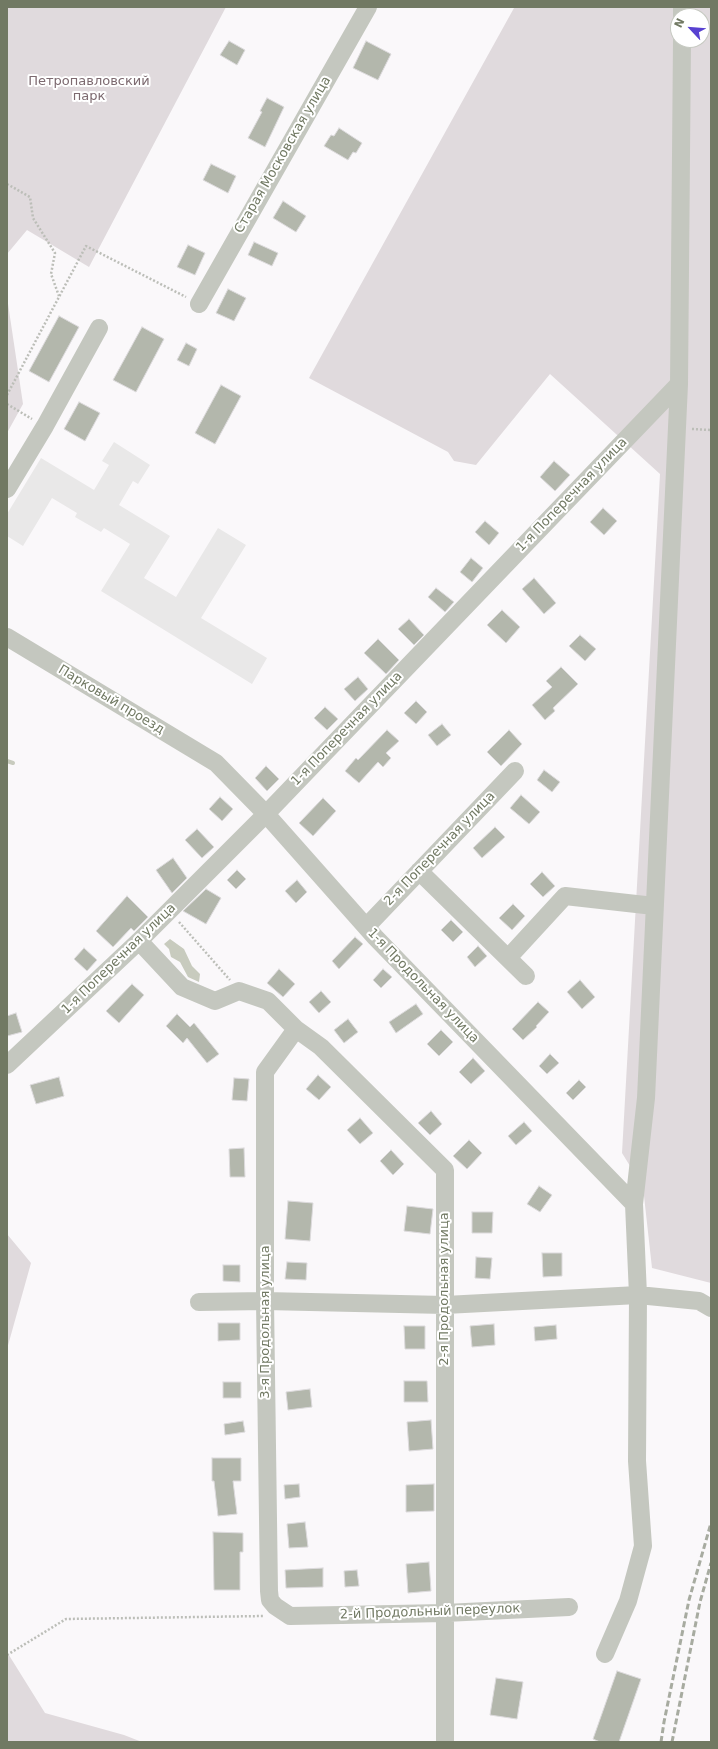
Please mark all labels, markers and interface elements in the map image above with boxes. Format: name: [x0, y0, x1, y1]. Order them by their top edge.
north arrow: [670, 8, 710, 48]
text: N: [672, 16, 688, 30]
park label: Петропавловский парк: [28, 74, 150, 105]
street label: Старая Московская улица: [232, 74, 334, 236]
street label: 1-я Поперечная улица: [513, 435, 631, 555]
street label: Парковый проезд: [55, 662, 167, 738]
street label: 1-я Поперечная улица: [288, 669, 406, 789]
street label: 2-я Поперечная улица: [381, 789, 499, 909]
street label: 1-я Поперечная улица: [59, 900, 179, 1018]
street label: 1-я Продольная улица: [364, 925, 482, 1047]
street label: 2-я Продольная улица: [437, 1212, 453, 1366]
street label: 3-я Продольная улица: [258, 1245, 274, 1399]
street label: 2-й Продольный переулок: [340, 1601, 520, 1623]

